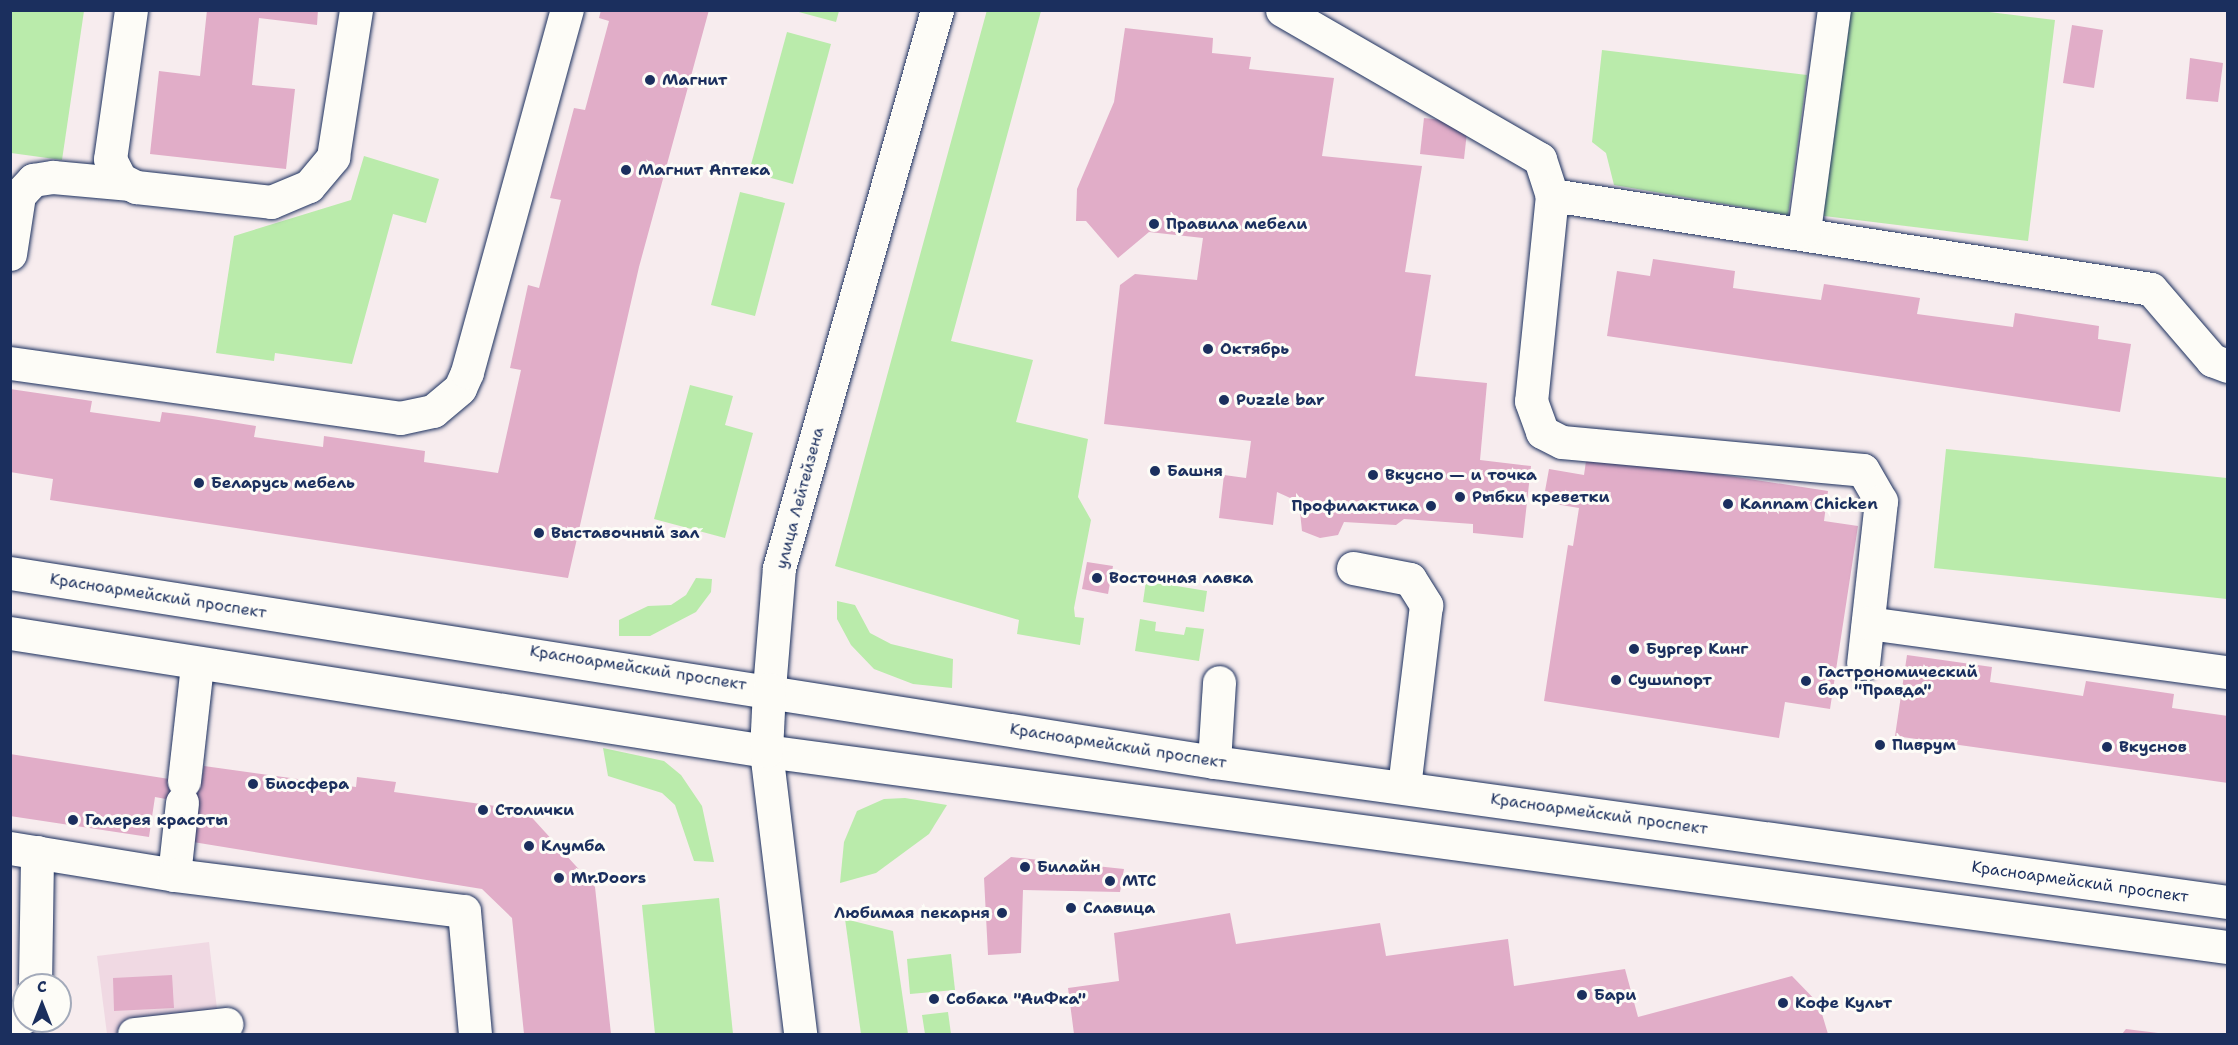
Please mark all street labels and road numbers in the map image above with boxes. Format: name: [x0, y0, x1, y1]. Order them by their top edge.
street label: улица Лейтейзена: [772, 425, 828, 571]
street label: Красноармейский проспект: [48, 569, 268, 623]
street label: Красноармейский проспект: [528, 641, 748, 695]
street label: Красноармейский проспект: [1008, 719, 1228, 773]
street label: Красноармейский проспект: [1489, 789, 1709, 839]
street label: Красноармейский проспект: [1970, 857, 2190, 907]

